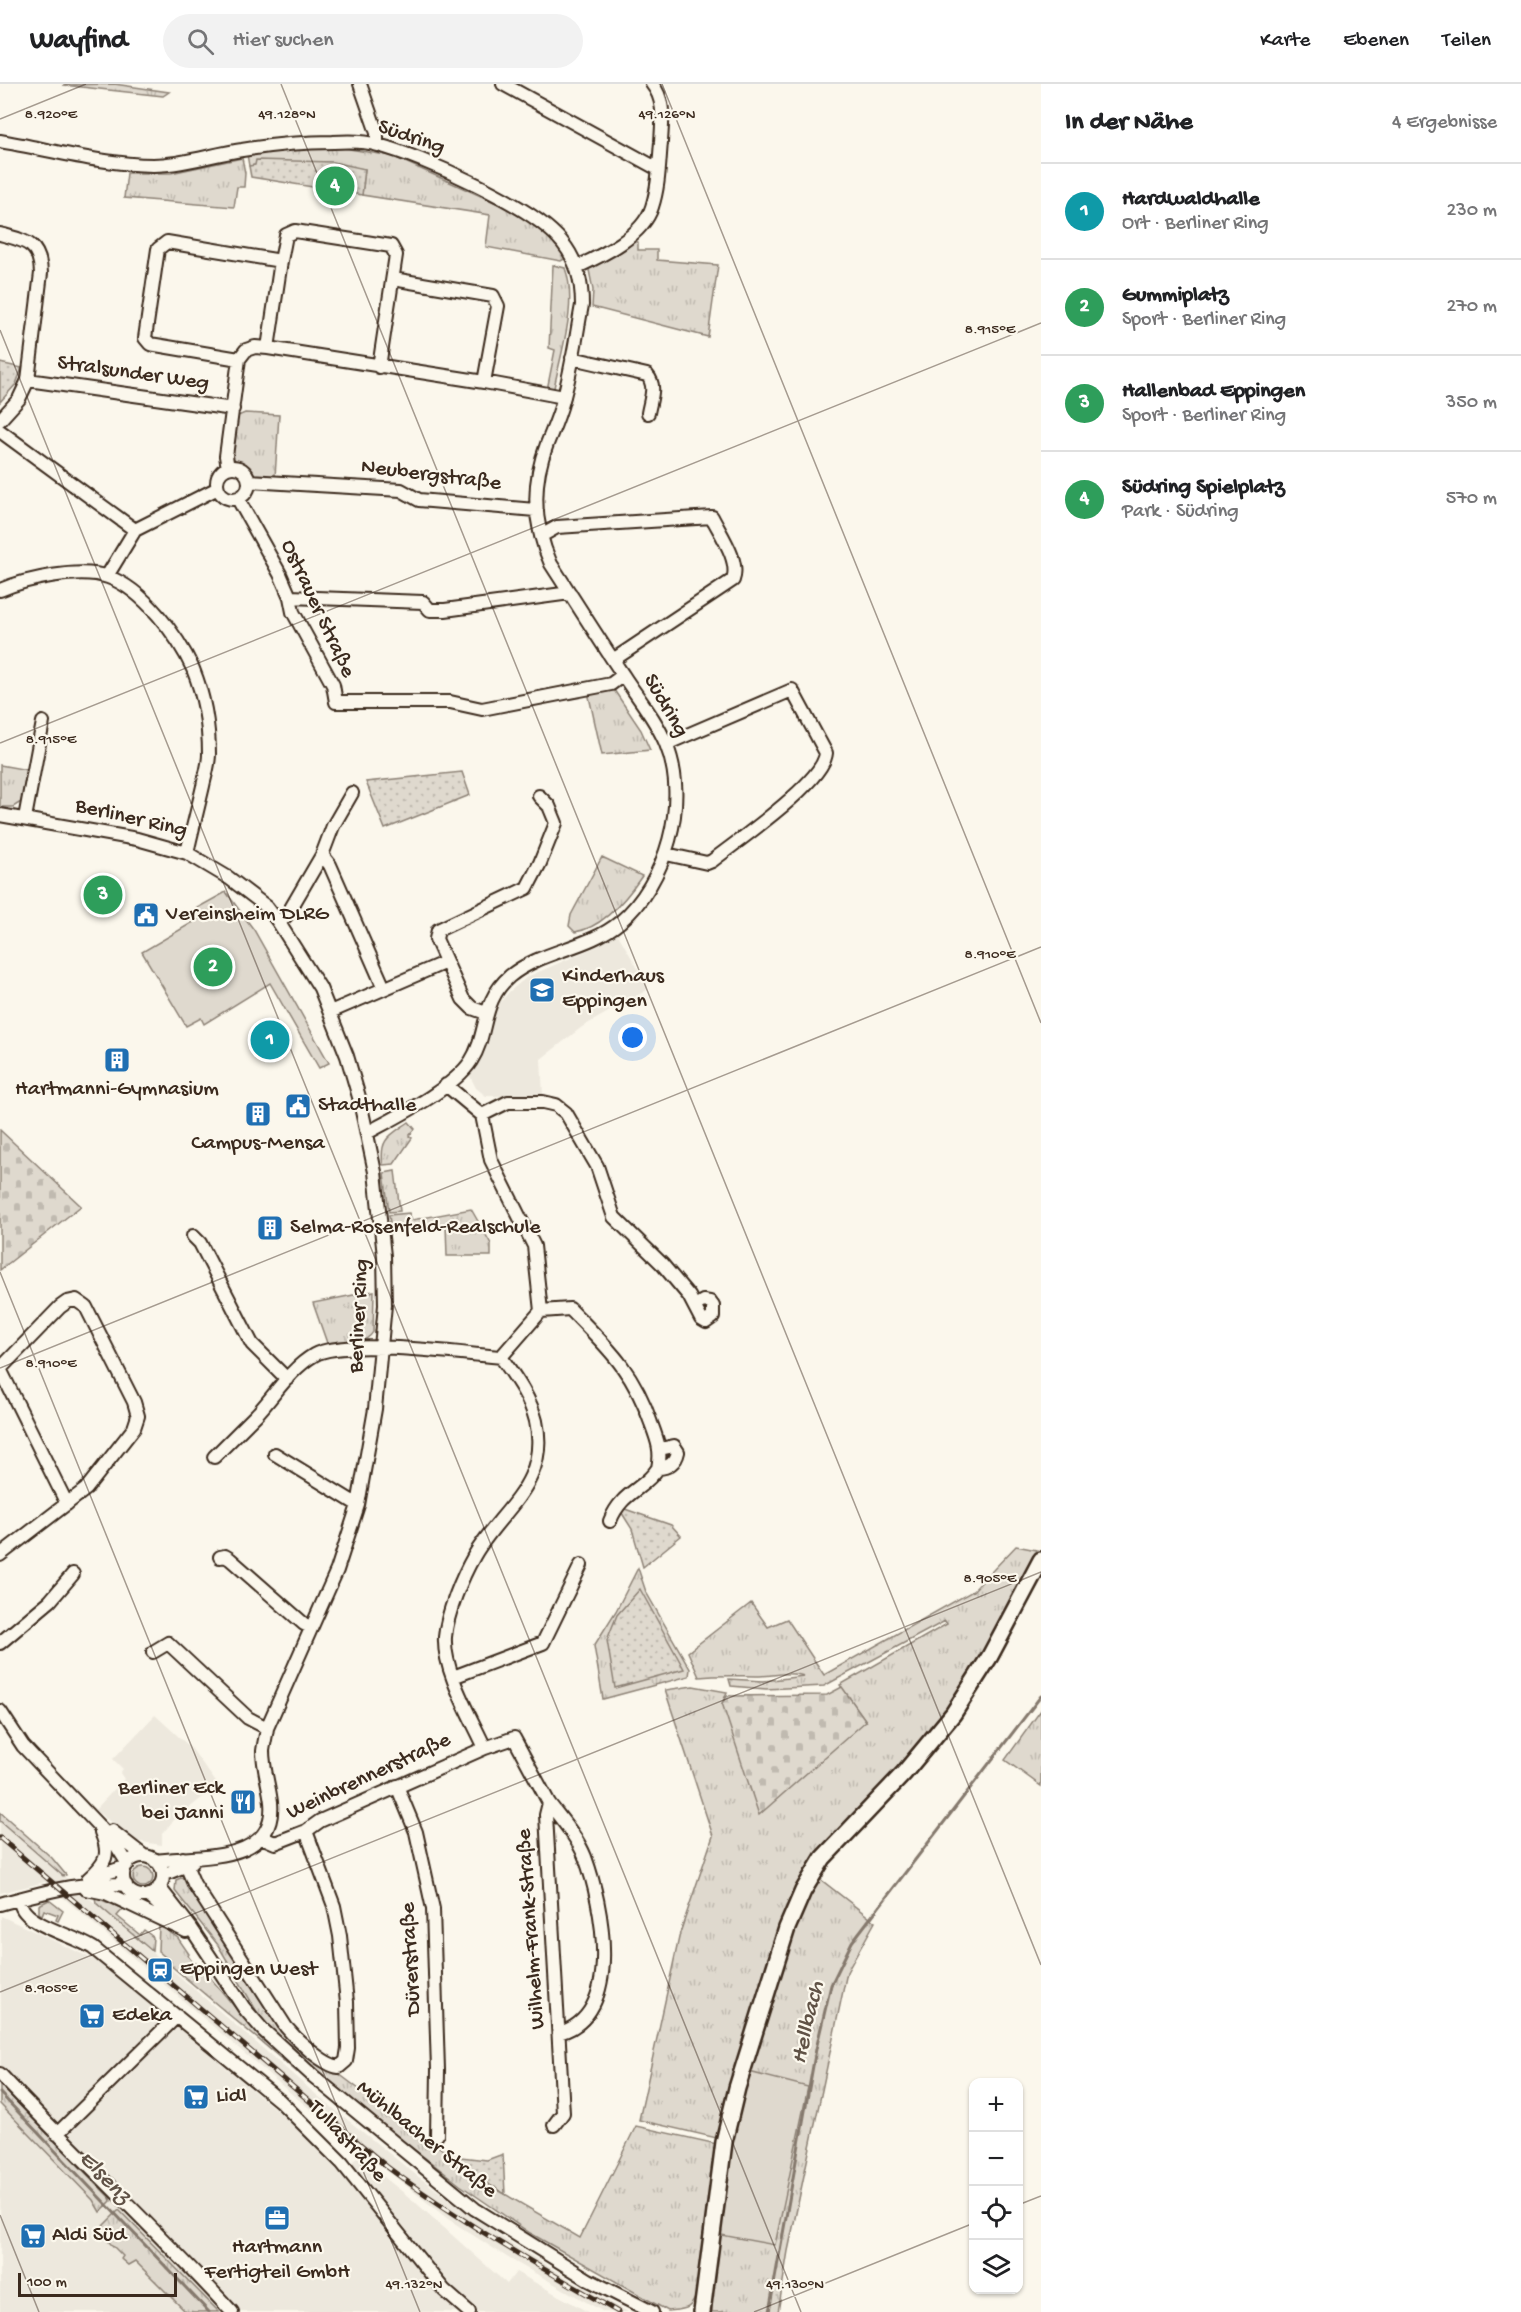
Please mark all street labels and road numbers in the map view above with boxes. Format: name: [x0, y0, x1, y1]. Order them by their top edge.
street label: Südring: [374, 114, 448, 162]
street label: Stralsunder Weg: [56, 350, 210, 398]
street label: Neubergstraße: [359, 454, 503, 498]
street label: Ostrauer Straße: [274, 536, 361, 683]
street label: Südring: [637, 670, 693, 742]
street label: Berliner Ring: [72, 793, 190, 844]
street label: Berliner Ring: [344, 1258, 376, 1375]
street label: Weinbrennerstraße: [283, 1727, 456, 1826]
street label: Wilhelm-Frank-Straße: [512, 1827, 552, 2030]
street label: Dürerstraße: [396, 1901, 428, 2018]
street label: Mühlbacher Straße: [350, 2075, 502, 2205]
street label: Tullastraße: [301, 2094, 392, 2189]

